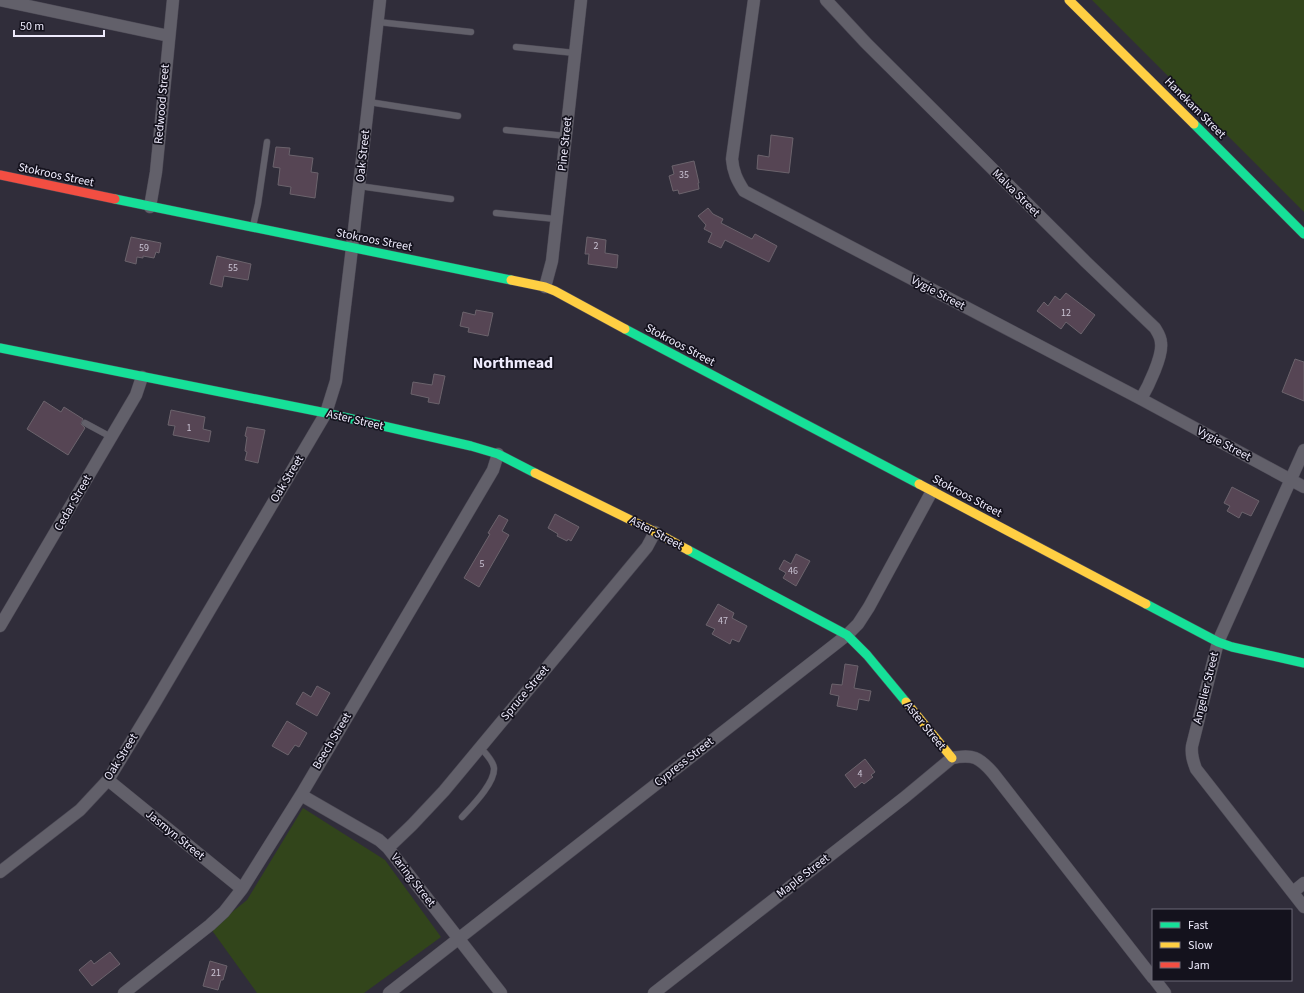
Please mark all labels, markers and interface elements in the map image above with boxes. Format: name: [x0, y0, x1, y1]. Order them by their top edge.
scale bar: [14, 12, 104, 38]
text: 50 m: [20, 18, 44, 35]
street label: Redwood Street: [150, 63, 174, 145]
street label: Hanekam Street: [1160, 73, 1230, 143]
street label: Pine Street: [554, 116, 576, 172]
street label: Oak Street: [352, 129, 374, 183]
street label: Stokroos Street: [17, 159, 95, 191]
street label: Malva Street: [988, 165, 1044, 221]
house number: 35: [679, 168, 689, 182]
street label: Stokroos Street: [335, 224, 413, 256]
house number: 2: [594, 239, 599, 253]
house number: 59: [139, 241, 149, 255]
house number: 55: [228, 261, 238, 275]
street label: Vygie Street: [908, 272, 968, 314]
house number: 12: [1061, 306, 1071, 320]
street label: Stokroos Street: [642, 319, 718, 371]
district label: Northmead: [473, 352, 553, 374]
street label: Aster Street: [325, 405, 385, 435]
house number: 1: [187, 421, 192, 435]
street label: Vygie Street: [1194, 423, 1254, 465]
street label: Oak Street: [266, 452, 308, 506]
street label: Stokroos Street: [929, 470, 1005, 522]
street label: Cedar Street: [50, 472, 96, 534]
street label: Aster Street: [626, 512, 686, 554]
house number: 5: [480, 557, 485, 571]
house number: 46: [788, 564, 798, 578]
house number: 47: [718, 614, 728, 628]
street label: Angelier Street: [1189, 650, 1223, 726]
street label: Spruce Street: [497, 662, 553, 724]
street label: Aster Street: [900, 698, 950, 754]
street label: Beech Street: [308, 709, 356, 773]
street label: Oak Street: [100, 730, 142, 784]
street label: Cypress Street: [651, 733, 717, 791]
house number: 4: [858, 767, 863, 781]
street label: Jasmyn Street: [142, 806, 208, 864]
street label: Varing Street: [387, 849, 439, 911]
street label: Maple Street: [773, 850, 833, 902]
legend: [1152, 909, 1292, 981]
text: Fast: [1188, 917, 1208, 934]
text: Slow: [1188, 937, 1213, 954]
text: Jam: [1188, 957, 1210, 974]
house number: 21: [211, 966, 221, 980]

